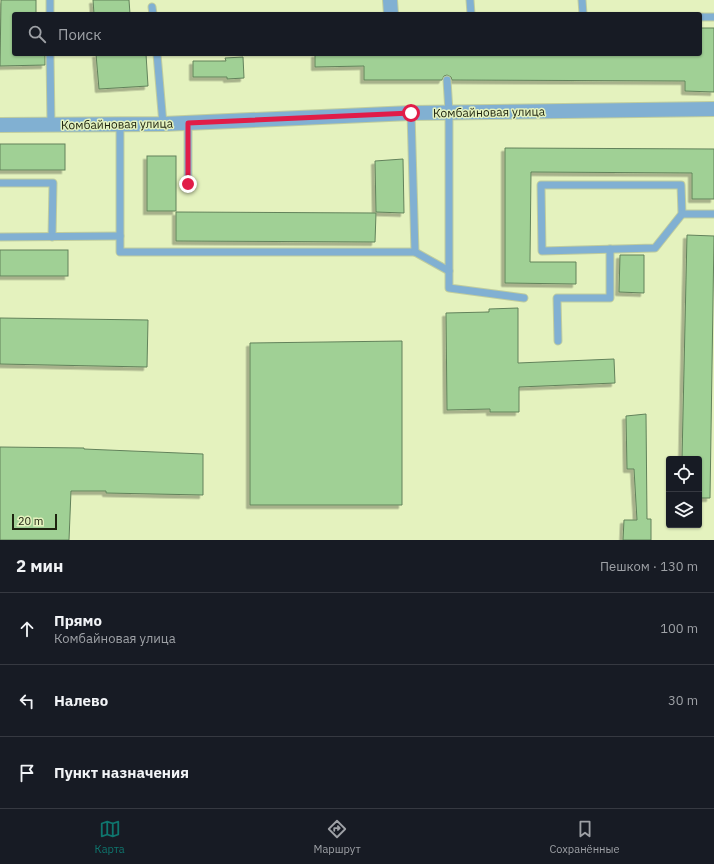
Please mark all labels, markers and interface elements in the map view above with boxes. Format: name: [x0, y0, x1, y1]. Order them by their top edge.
search box: [12, 12, 702, 56]
icon: search: [26, 23, 48, 45]
text: Поиск: [58, 25, 101, 44]
route start: [402, 104, 420, 122]
street label: Комбайновая улица: [433, 104, 546, 120]
street label: Комбайновая улица: [61, 116, 174, 132]
route end: [179, 175, 197, 193]
map controls: [666, 456, 702, 528]
button: locate: [666, 456, 702, 492]
button: layers: [666, 492, 702, 528]
scale bar: [12, 512, 57, 531]
text: 20 m: [18, 514, 43, 528]
text: 2 мин: [16, 555, 63, 577]
text: Пешком · 130 m: [600, 558, 698, 575]
text: Прямо: [54, 611, 102, 630]
icon: ahead: [16, 618, 38, 640]
text: 100 m: [660, 620, 698, 637]
text: Комбайновая улица: [54, 630, 176, 647]
icon: left: [16, 690, 38, 712]
text: Налево: [54, 691, 108, 710]
text: 30 m: [668, 692, 698, 709]
icon: arrive: [16, 762, 38, 784]
text: Пункт назначения: [54, 763, 189, 782]
tab: Карта: [94, 818, 125, 856]
tab: Маршрут: [314, 818, 361, 856]
tab: Сохранённые: [549, 818, 620, 856]

